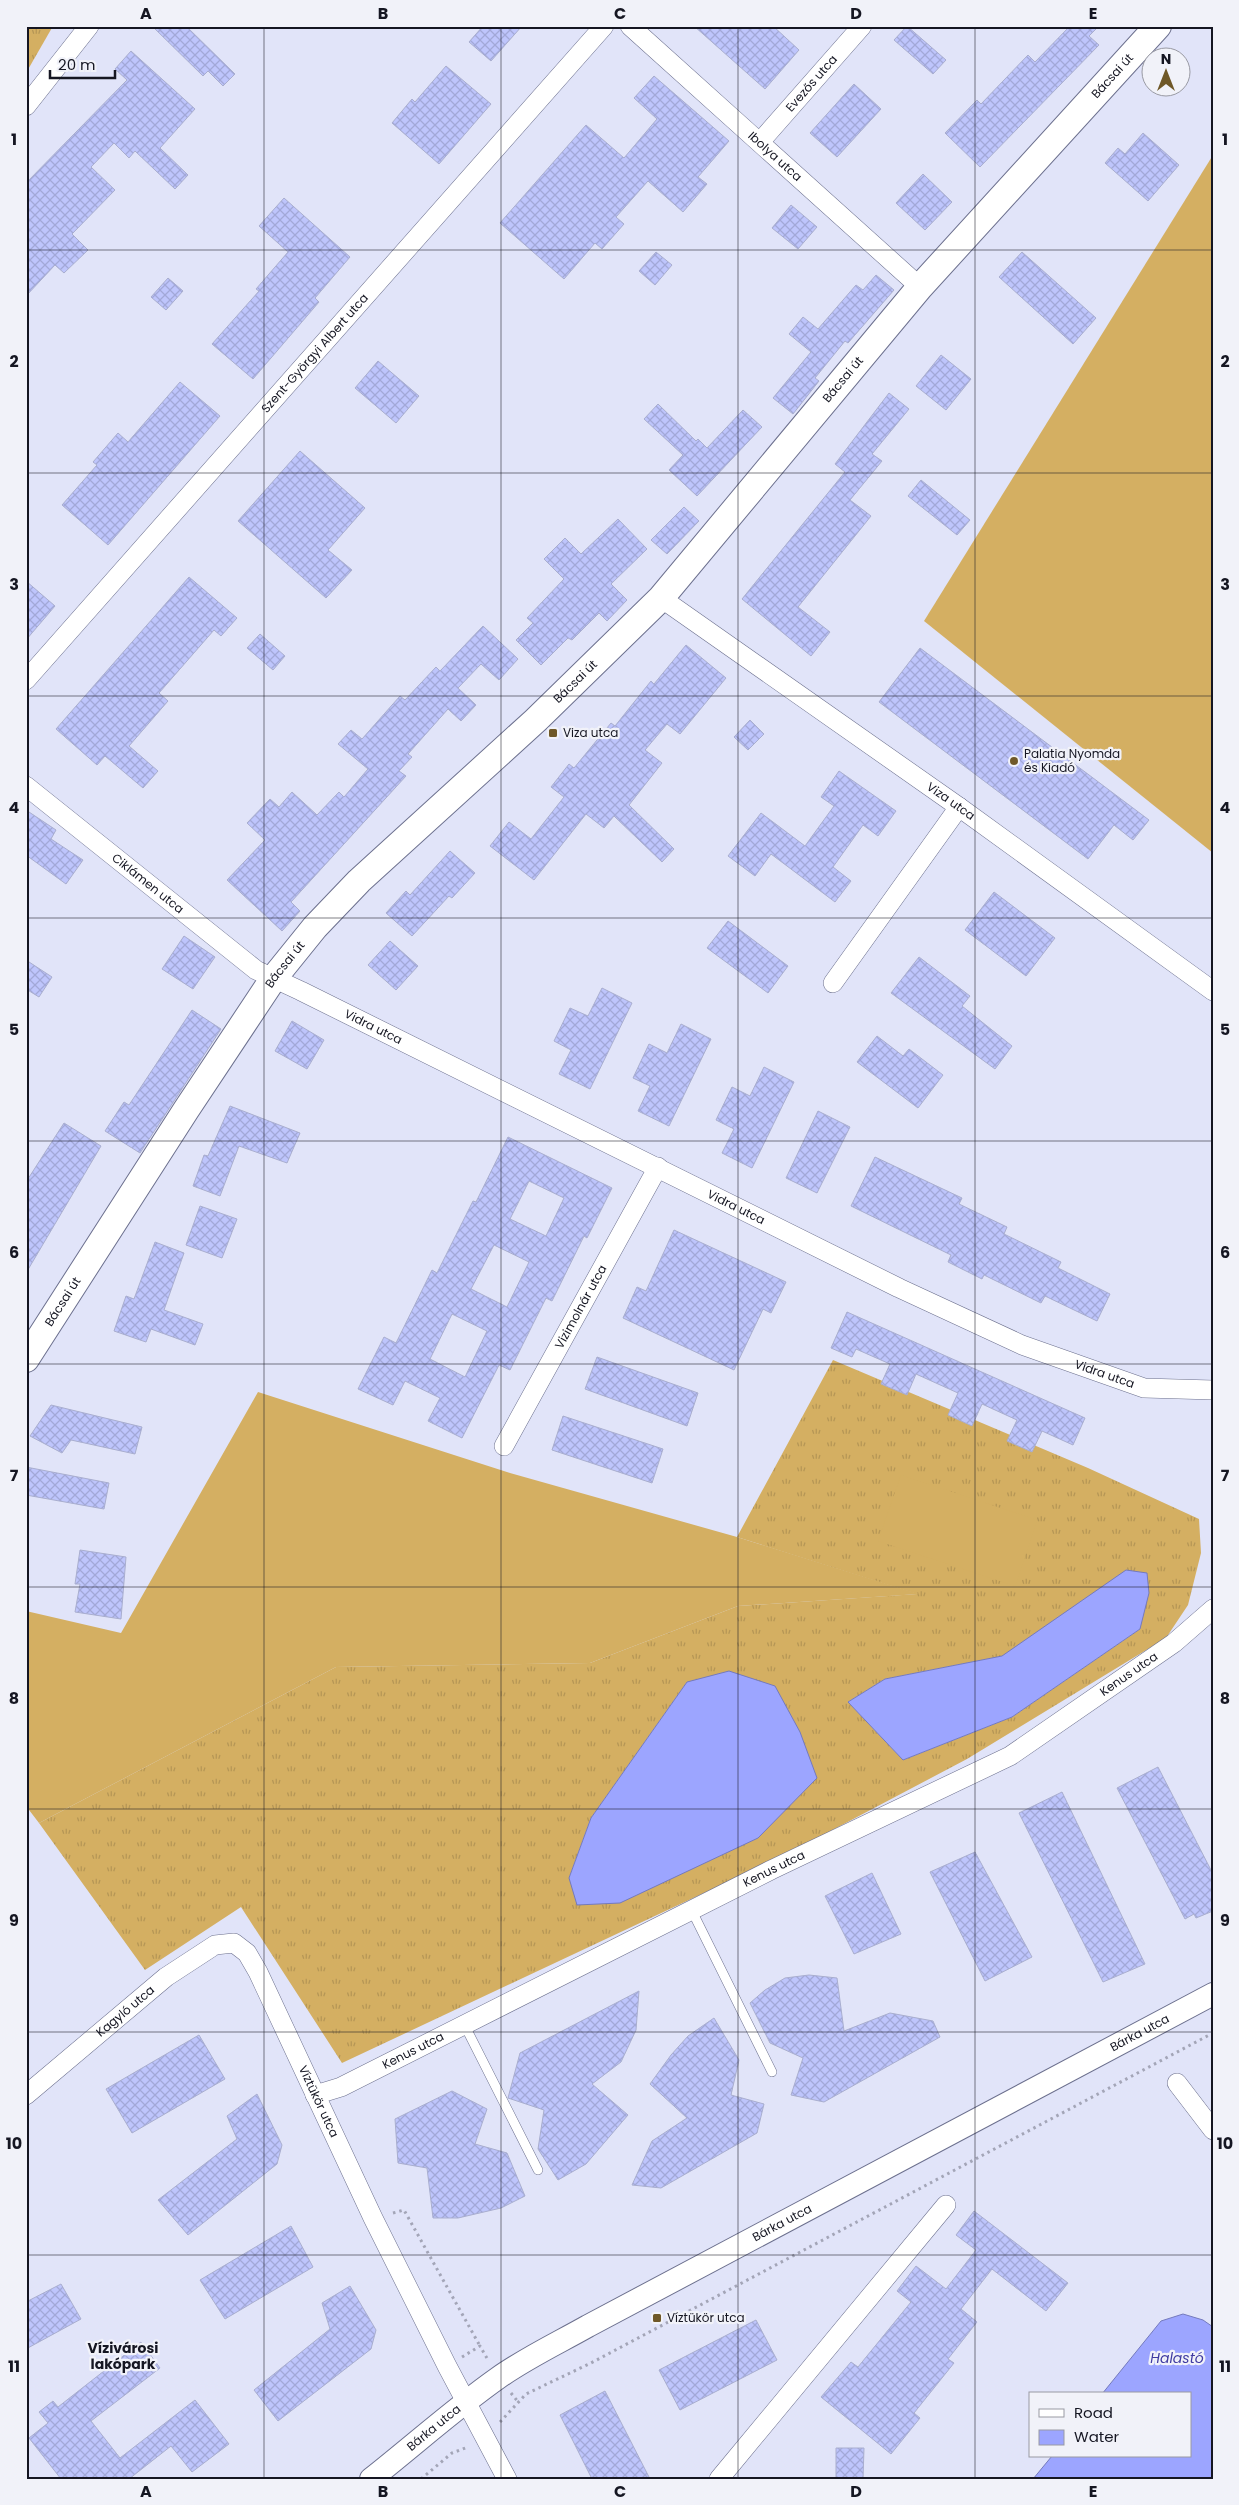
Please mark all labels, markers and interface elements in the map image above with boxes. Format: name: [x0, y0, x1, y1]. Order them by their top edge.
text: A: [140, 2, 152, 25]
text: B: [378, 2, 388, 25]
text: C: [614, 2, 626, 25]
text: D: [850, 2, 862, 25]
text: E: [1089, 2, 1097, 25]
scale bar: [50, 48, 115, 80]
north arrow: [1142, 48, 1192, 98]
street label: Bácsai út: [1087, 49, 1137, 102]
text: N: [1161, 49, 1171, 69]
street label: Evezős utca: [781, 51, 841, 115]
text: 20 m: [58, 54, 96, 75]
street label: Ibolya utca: [745, 127, 806, 185]
text: 1: [11, 128, 17, 151]
text: 1: [1222, 128, 1228, 151]
street label: Szent-Györgyi Albert utca: [257, 290, 372, 416]
text: 2: [9, 350, 19, 373]
text: 2: [1220, 350, 1230, 373]
street label: Bácsai út: [818, 352, 867, 406]
text: 3: [9, 573, 19, 596]
text: 3: [1220, 573, 1230, 596]
street label: Bácsai út: [549, 656, 601, 707]
place label: Viza utca: [563, 724, 618, 741]
marker: Viza utca: [547, 727, 559, 739]
place label: Palatia Nyomda és Kiadó: [1024, 745, 1120, 776]
marker: Palatia Nyomda és Kiadó: [1008, 755, 1020, 767]
street label: Viza utca: [924, 778, 979, 824]
text: 4: [9, 796, 20, 819]
text: 4: [1220, 796, 1231, 819]
street label: Ciklámen utca: [109, 849, 188, 917]
street label: Bácsai út: [261, 937, 308, 991]
street label: Vidra utca: [342, 1005, 405, 1048]
text: 5: [9, 1018, 19, 1041]
text: 5: [1220, 1018, 1230, 1041]
street label: Vidra utca: [705, 1185, 768, 1228]
text: 6: [9, 1241, 19, 1264]
text: 6: [1220, 1241, 1230, 1264]
street label: Vizimolnár utca: [550, 1262, 610, 1352]
street label: Bácsai út: [40, 1274, 84, 1329]
street label: Vidra utca: [1072, 1355, 1137, 1392]
text: 7: [10, 1464, 19, 1487]
text: 7: [1221, 1464, 1230, 1487]
street label: Kenus utca: [1096, 1648, 1161, 1700]
text: 8: [9, 1687, 19, 1710]
text: 8: [1220, 1687, 1230, 1710]
street label: Kenus utca: [740, 1846, 808, 1891]
text: 9: [9, 1909, 19, 1932]
text: 9: [1220, 1909, 1230, 1932]
street label: Kagyló utca: [92, 1981, 158, 2040]
street label: Bárka utca: [1107, 2010, 1172, 2055]
street label: Kenus utca: [379, 2027, 447, 2073]
street label: Víztükör utca: [295, 2062, 343, 2140]
text: 10: [6, 2132, 22, 2155]
text: 10: [1217, 2132, 1233, 2155]
street label: Bárka utca: [749, 2200, 814, 2245]
place label: Víztükör utca: [667, 2309, 745, 2326]
marker: Víztükör utca: [651, 2312, 663, 2324]
district label: Vízivárosi lakópark: [88, 2338, 158, 2374]
water label: Halastó: [1150, 2348, 1204, 2368]
text: 11: [8, 2355, 20, 2378]
text: 11: [1219, 2355, 1231, 2378]
legend: [1029, 2392, 1192, 2458]
street label: Bárka utca: [403, 2400, 464, 2455]
text: Road: [1074, 2402, 1113, 2423]
text: Water: [1074, 2426, 1120, 2447]
text: A: [140, 2480, 152, 2503]
text: B: [378, 2480, 388, 2503]
text: C: [614, 2480, 626, 2503]
text: D: [850, 2480, 862, 2503]
text: E: [1089, 2480, 1097, 2503]

